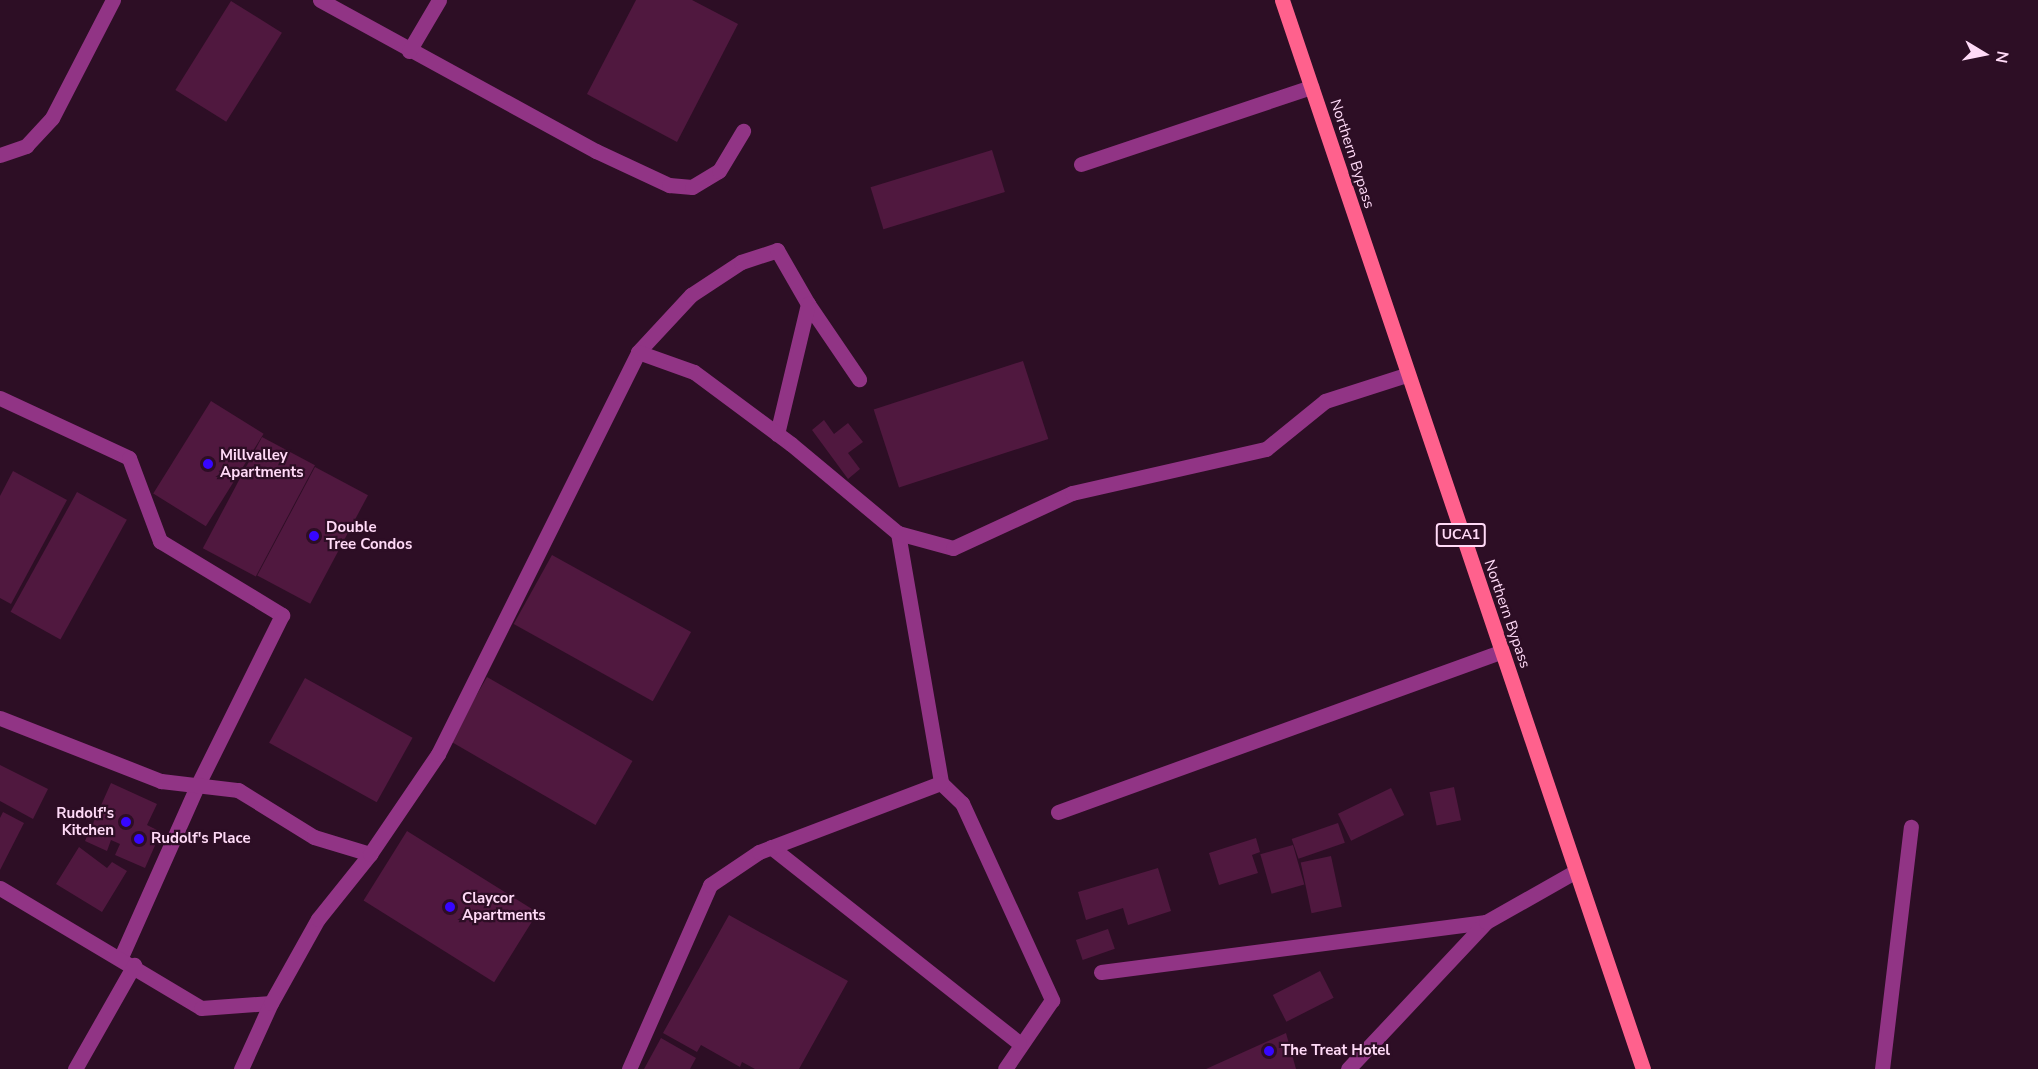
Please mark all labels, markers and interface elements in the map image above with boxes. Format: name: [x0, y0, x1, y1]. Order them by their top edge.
north arrow: [1954, 24, 2014, 84]
text: N: [1990, 49, 2014, 65]
street label: Northern Bypass: [1326, 97, 1378, 211]
place label: Millvalley Apartments: [220, 446, 304, 481]
marker: Millvalley Apartments: [201, 457, 215, 471]
place label: Double Tree Condos: [326, 518, 412, 553]
road number: UCA1: [1436, 524, 1486, 546]
marker: Double Tree Condos: [307, 529, 321, 543]
street label: Northern Bypass: [1480, 557, 1534, 671]
place label: Rudolf's Kitchen: [56, 804, 114, 839]
marker: Rudolf's Kitchen: [119, 815, 133, 829]
place label: Rudolf's Place: [151, 830, 251, 848]
marker: Rudolf's Place: [132, 832, 146, 846]
place label: Claycor Apartments: [462, 889, 546, 924]
marker: Claycor Apartments: [443, 900, 457, 914]
place label: The Treat Hotel: [1281, 1042, 1390, 1060]
marker: The Treat Hotel: [1262, 1044, 1276, 1058]

